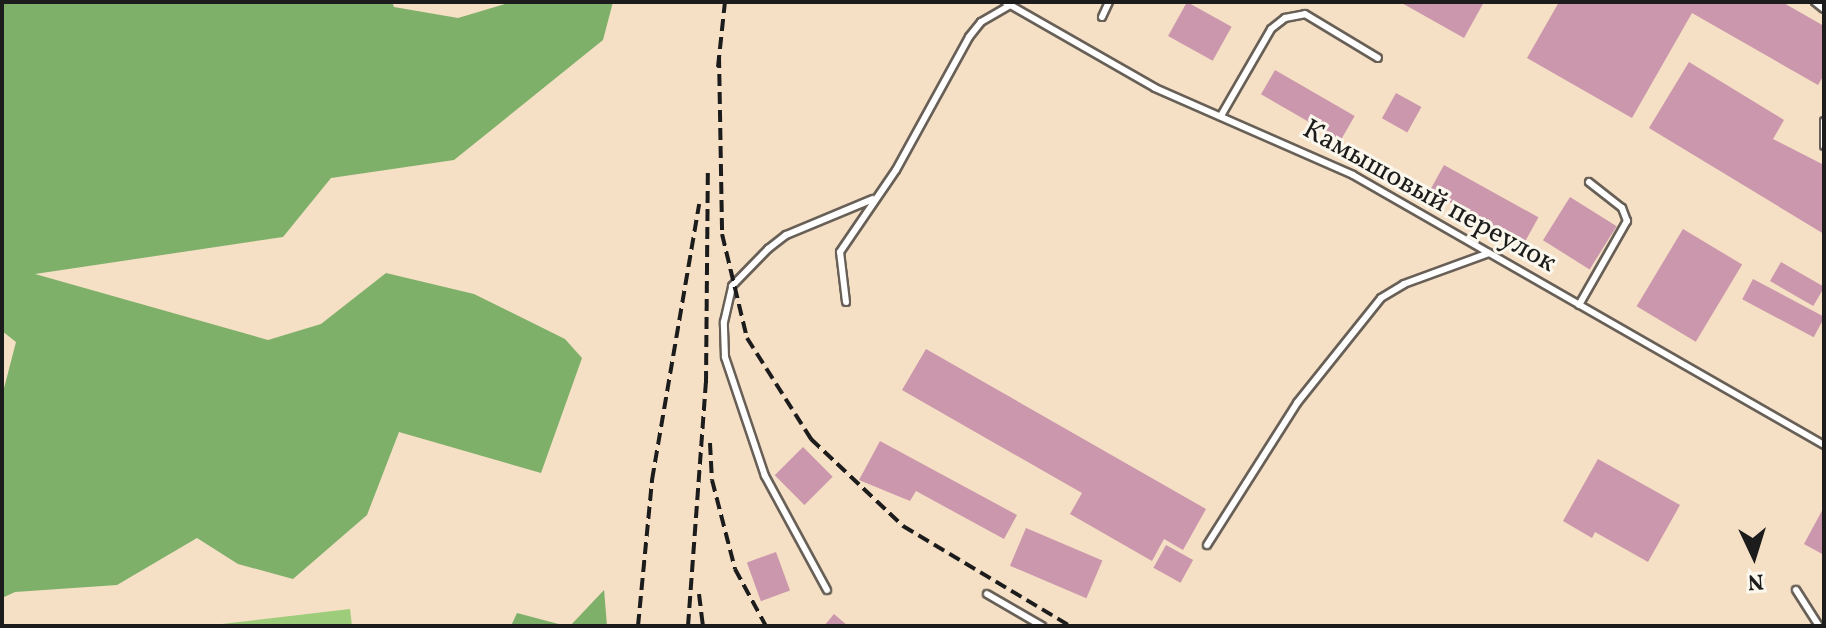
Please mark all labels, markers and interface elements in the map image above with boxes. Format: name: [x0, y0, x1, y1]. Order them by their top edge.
street label: Камышовый переулок: [1296, 113, 1562, 281]
north arrow: [1714, 516, 1794, 596]
text: N: [1747, 564, 1765, 596]

